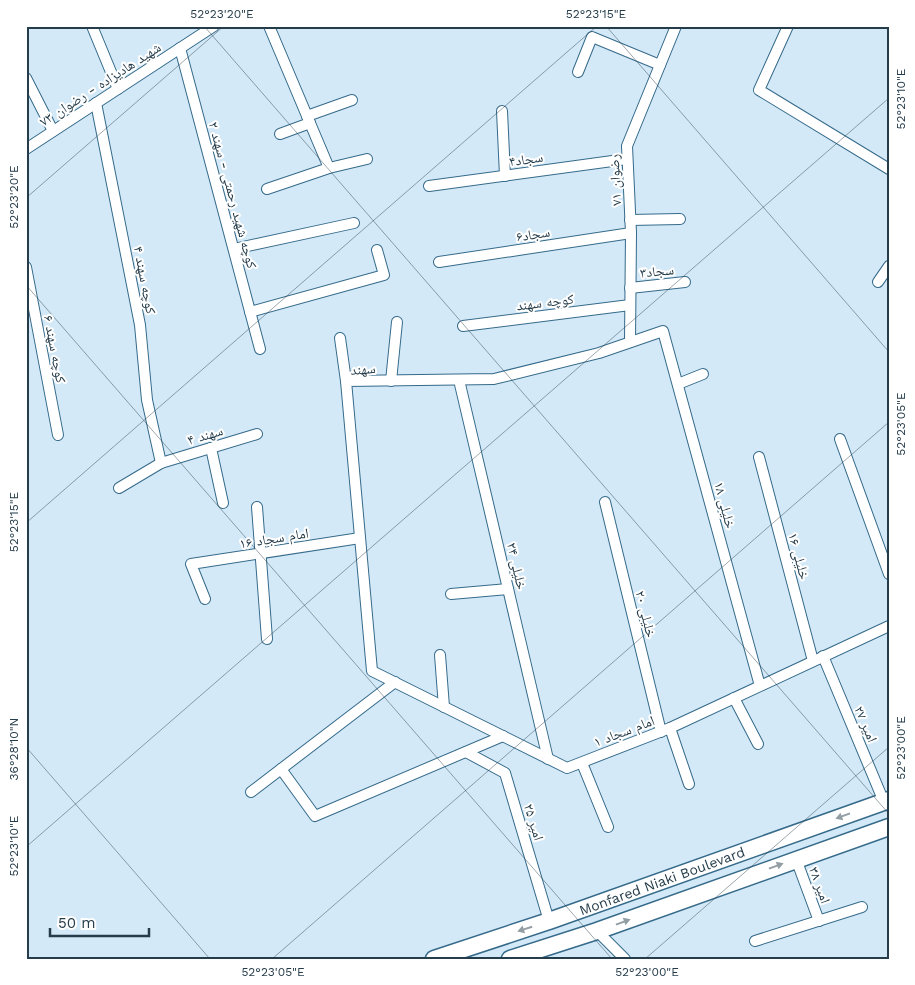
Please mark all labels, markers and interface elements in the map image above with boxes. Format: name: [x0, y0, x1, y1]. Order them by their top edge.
text: 52°23'20"E: [190, 7, 254, 21]
text: 52°23'15"E: [566, 7, 627, 21]
street label: شهید هادیزاده - رضوان ۷۳: [36, 39, 164, 130]
text: 52°23'10"E: [894, 68, 908, 129]
street label: کوچه شهید رحمتی - سهند ۲: [205, 120, 260, 271]
street label: سجاد۴: [508, 149, 544, 169]
street label: رضوان ۷۱: [606, 154, 625, 206]
text: 52°23'20"E: [7, 165, 21, 229]
street label: سجاد۶: [515, 223, 551, 245]
street label: کوچه سهند ۴: [130, 245, 159, 316]
street label: سجاد۳: [639, 261, 675, 281]
street label: كوچه سهند: [515, 291, 575, 314]
street label: کوچه سهند ۶: [40, 314, 69, 385]
street label: سهند: [350, 360, 376, 378]
text: 52°23'05"E: [894, 392, 908, 456]
street label: سهند ۴: [185, 422, 225, 448]
street label: خلیلی ۱۸: [710, 480, 739, 530]
text: 52°23'15"E: [7, 491, 21, 552]
street label: امام سجاد ۱۶: [238, 525, 310, 553]
street label: خلیلی ۱۶: [784, 531, 813, 581]
street label: خلیلی ۲۴: [503, 541, 530, 591]
street label: خلیلی ۲۰: [631, 589, 660, 639]
street label: امیر ۲۷: [850, 703, 881, 745]
street label: امام سجاد ۱: [591, 712, 657, 752]
text: 52°23'00"E: [894, 716, 908, 780]
text: 36°28'10"N: [7, 718, 21, 780]
street label: امیر ۲۵: [520, 802, 547, 843]
one-way arrow: [835, 812, 850, 820]
text: 52°23'10"E: [7, 815, 21, 876]
street label: Monfared Niaki Boulevard: [577, 844, 747, 918]
one-way arrow: [769, 862, 784, 870]
street label: امیر ۳۸: [805, 865, 834, 906]
scale bar: [50, 905, 149, 937]
text: 50 m: [58, 914, 95, 932]
one-way arrow: [616, 918, 631, 926]
one-way arrow: [517, 925, 532, 933]
text: 52°23'05"E: [241, 965, 305, 979]
text: 52°23'00"E: [615, 965, 679, 979]

